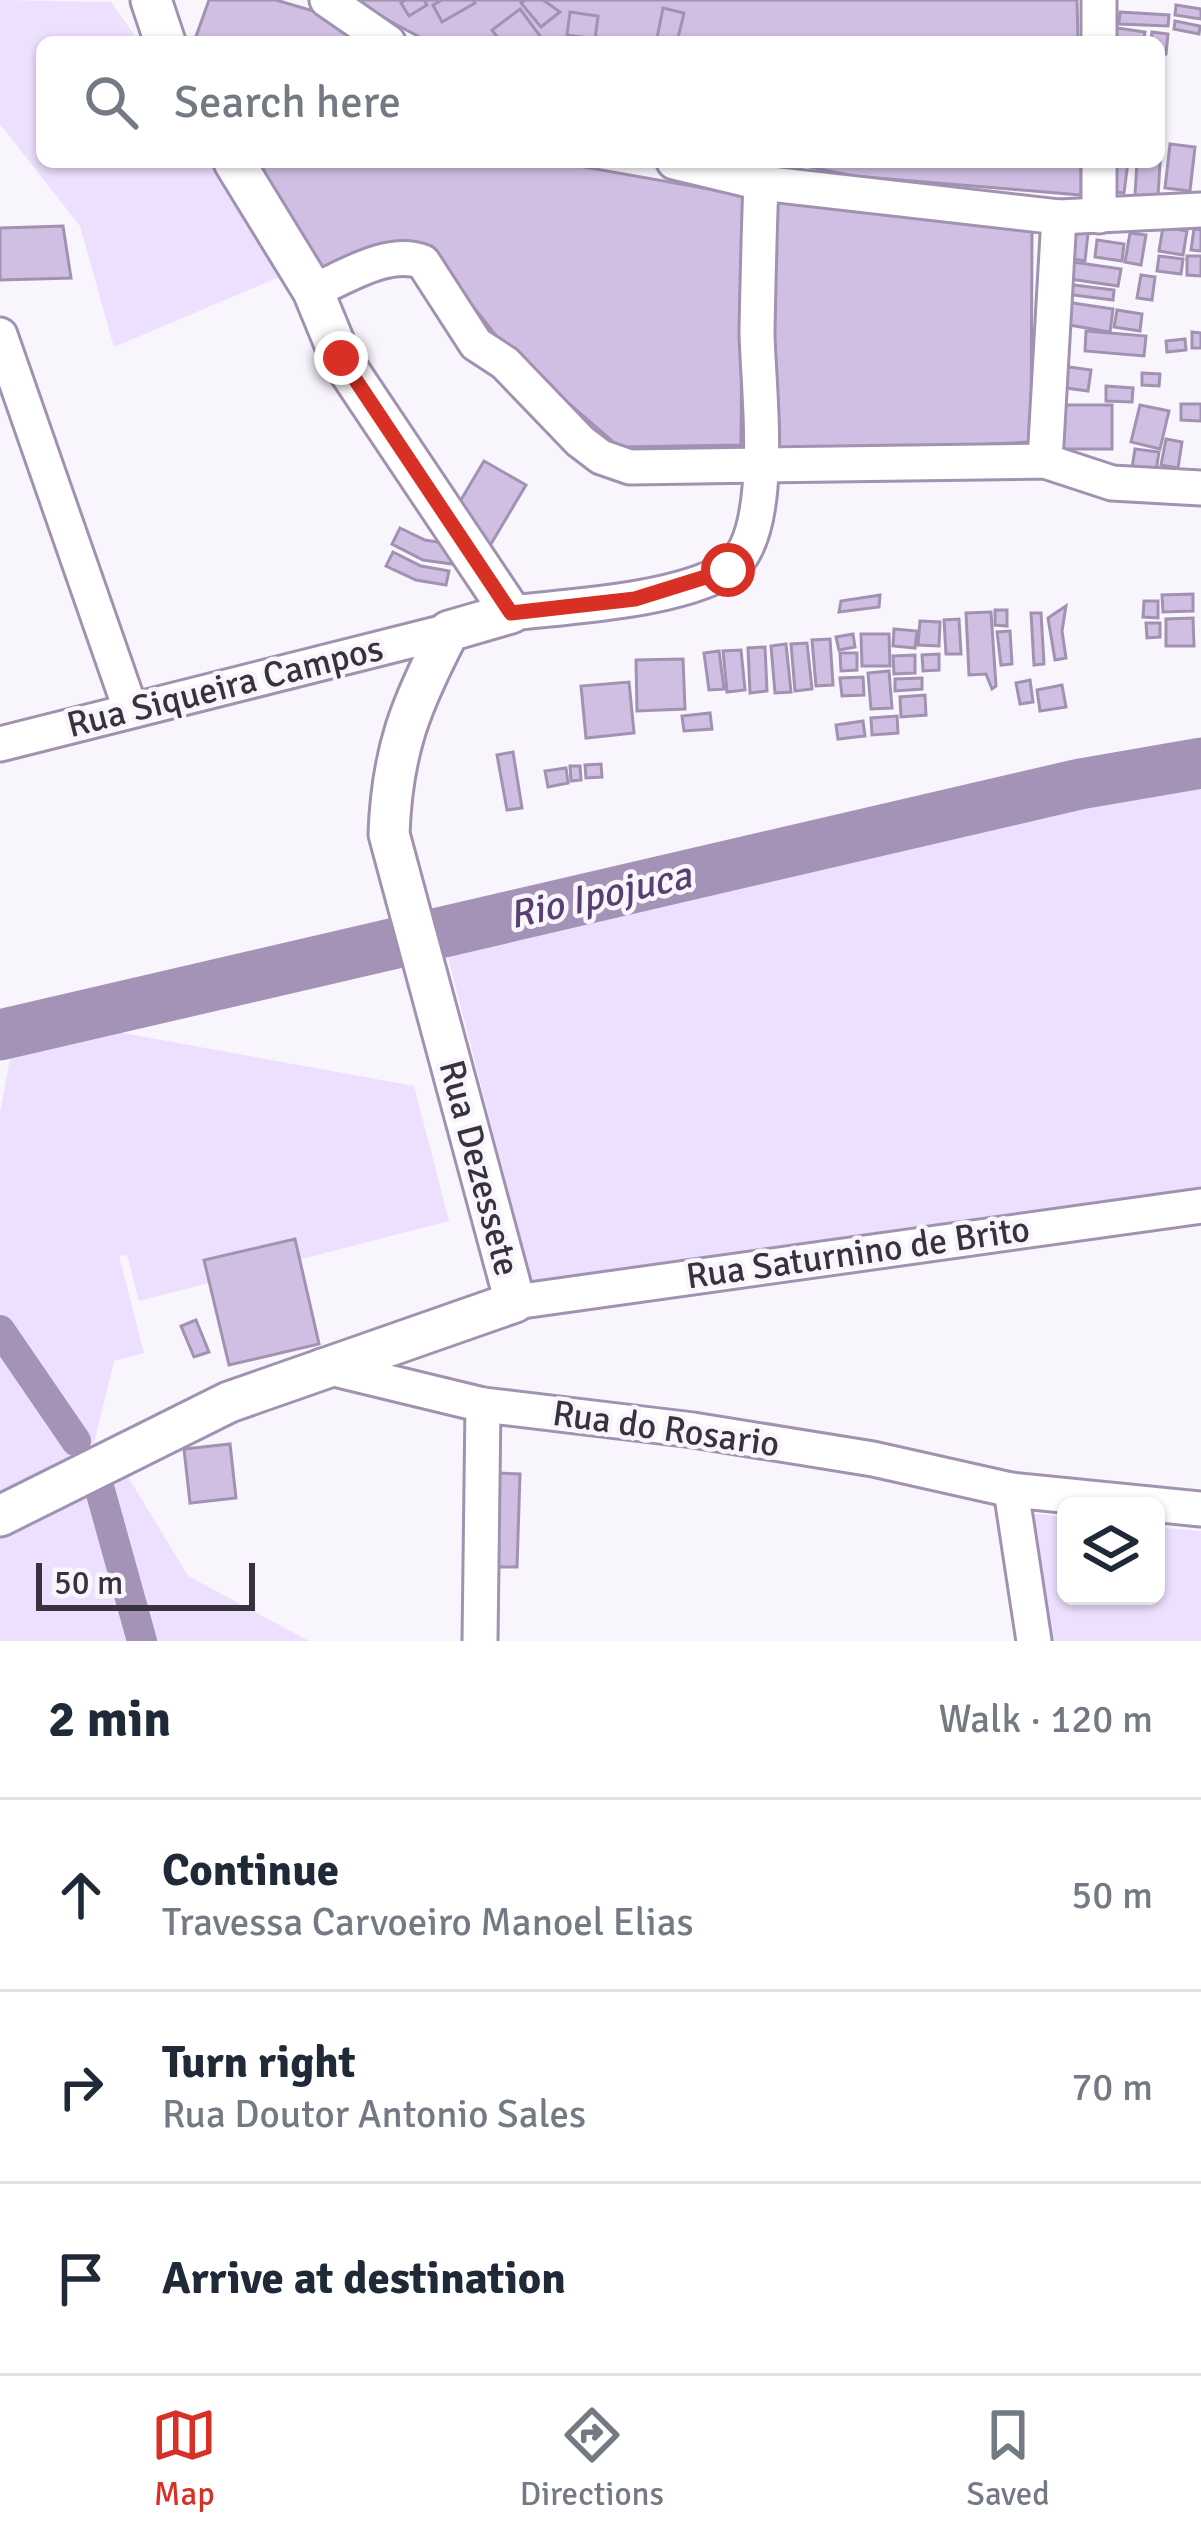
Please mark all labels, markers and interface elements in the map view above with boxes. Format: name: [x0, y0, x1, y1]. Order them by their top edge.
search box: [36, 36, 1165, 168]
icon: search: [78, 69, 144, 135]
text: Search here: [174, 75, 401, 130]
route end: [314, 331, 368, 385]
route start: [701, 543, 755, 597]
street label: Rua Siqueira Campos: [62, 626, 388, 748]
water label: Rio Ipojuca: [504, 850, 697, 939]
street label: Rua Dezessete: [429, 1055, 529, 1281]
street label: Rua Saturnino de Brito: [683, 1207, 1033, 1299]
street label: Rua do Rosario: [550, 1391, 782, 1467]
map controls: [1057, 1497, 1165, 1605]
button: layers: [1057, 1497, 1165, 1605]
scale bar: [36, 1557, 255, 1610]
text: 50 m: [54, 1563, 123, 1604]
text: 2 min: [48, 1688, 171, 1751]
text: Walk · 120 m: [939, 1695, 1153, 1743]
text: Continue: [162, 1843, 339, 1898]
icon: ahead: [48, 1862, 114, 1928]
text: 50 m: [1071, 1871, 1153, 1919]
text: Travessa Carvoeiro Manoel Elias: [162, 1898, 693, 1946]
text: Turn right: [162, 2035, 356, 2090]
icon: right: [48, 2054, 114, 2120]
text: 70 m: [1071, 2063, 1153, 2111]
text: Rua Doutor Antonio Sales: [162, 2090, 586, 2138]
icon: arrive: [48, 2246, 114, 2312]
text: Arrive at destination: [162, 2251, 566, 2306]
tab: Map: [151, 2402, 217, 2515]
tab: Directions: [520, 2402, 664, 2515]
tab: Saved: [967, 2402, 1050, 2515]

